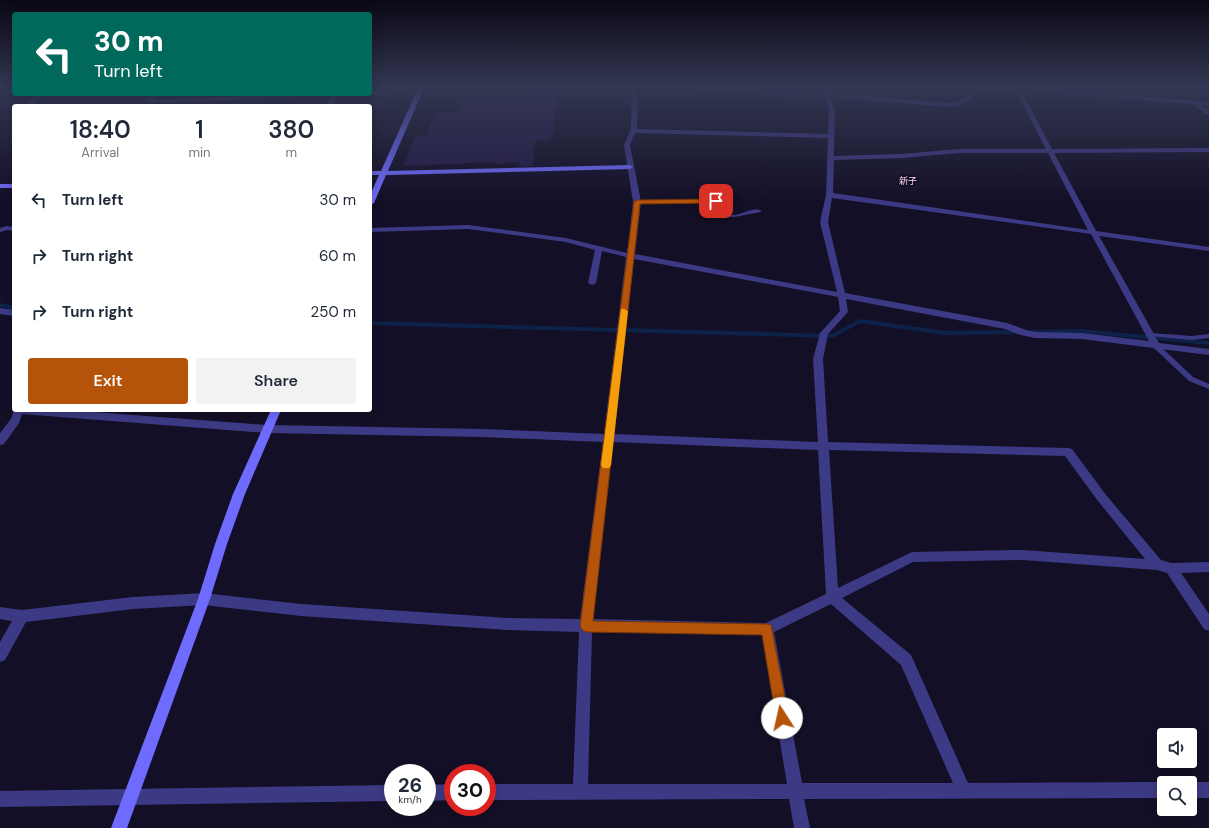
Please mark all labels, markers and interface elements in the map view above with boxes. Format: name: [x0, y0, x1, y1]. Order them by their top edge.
text: 30 m: [94, 23, 164, 60]
icon: left: [28, 28, 80, 80]
text: Turn left: [94, 59, 163, 83]
text: 18:40: [70, 114, 131, 145]
text: 1: [195, 114, 204, 145]
text: 380: [268, 114, 314, 145]
text: Arrival: [81, 144, 119, 161]
text: min: [188, 144, 211, 161]
text: m: [285, 144, 297, 161]
district label: 新子: [899, 175, 917, 187]
pin: [699, 184, 733, 218]
icon: left: [28, 189, 50, 211]
text: Turn left: [62, 190, 123, 210]
text: 30 m: [320, 190, 356, 210]
icon: arrive: [705, 190, 727, 212]
icon: right: [28, 245, 50, 267]
text: Turn right: [62, 246, 133, 266]
text: 60 m: [319, 246, 356, 266]
icon: right: [28, 301, 50, 323]
text: Turn right: [62, 302, 133, 322]
text: 250 m: [311, 302, 356, 322]
button: Exit: [28, 358, 188, 404]
button: Share: [196, 358, 356, 404]
position arrow: [761, 697, 803, 739]
map controls: [1157, 728, 1197, 816]
button: sound: [1157, 728, 1197, 768]
speed limit sign: 30: [444, 764, 496, 816]
text: 26: [398, 772, 422, 798]
button: search: [1157, 776, 1197, 816]
text: km/h: [398, 793, 422, 806]

